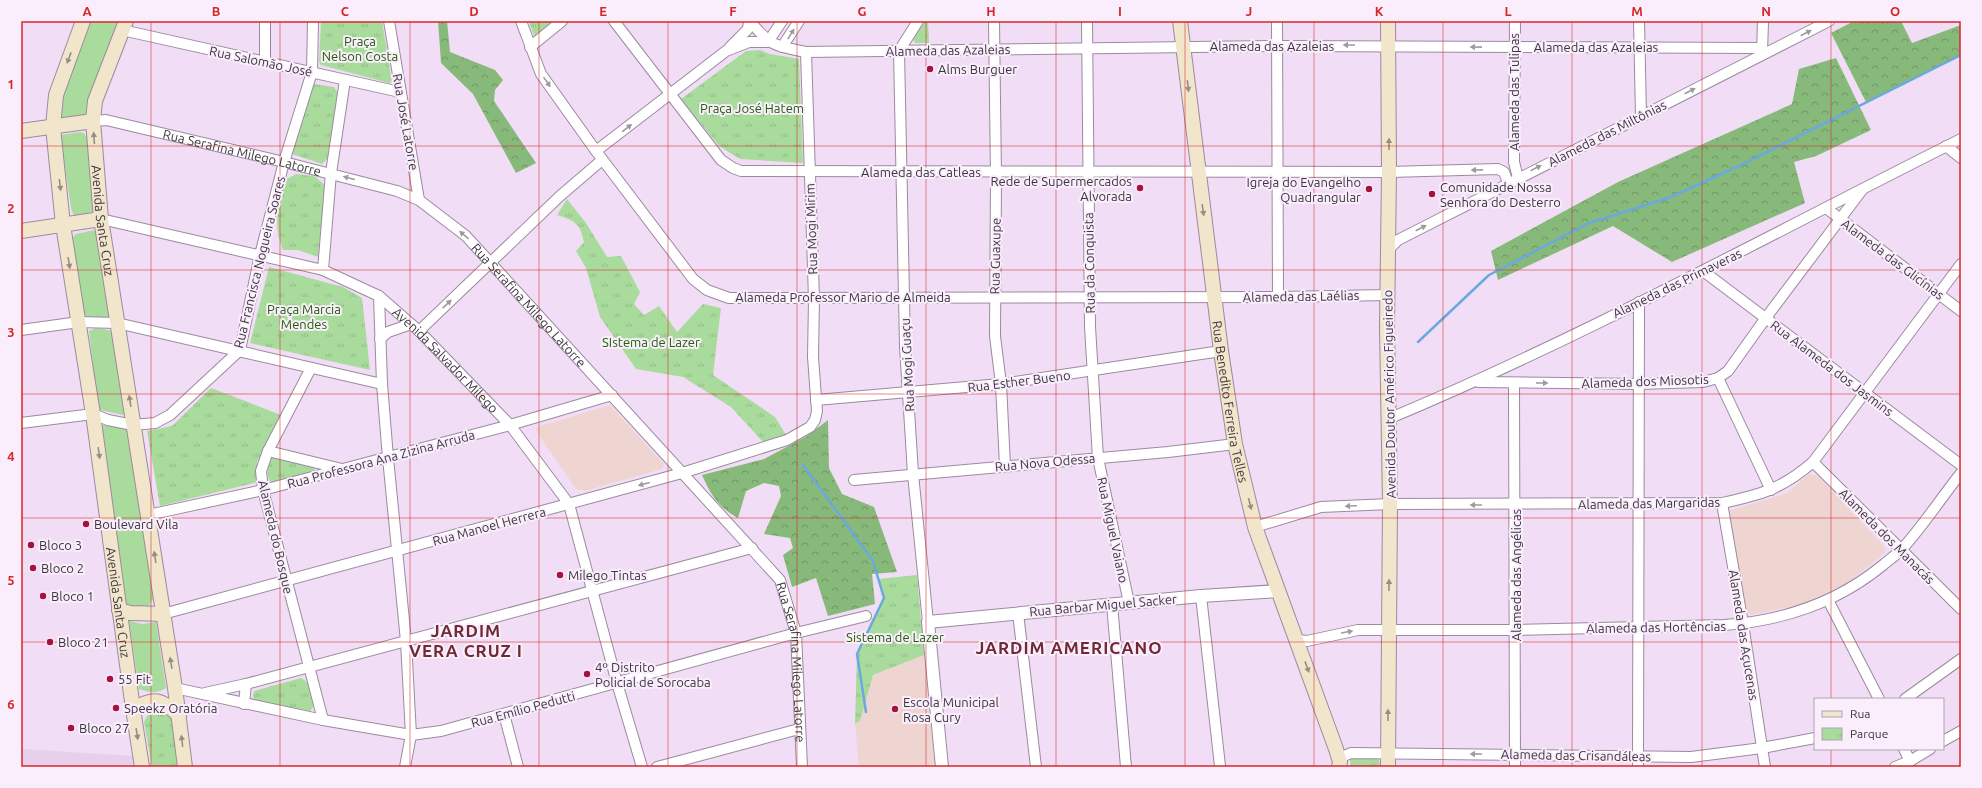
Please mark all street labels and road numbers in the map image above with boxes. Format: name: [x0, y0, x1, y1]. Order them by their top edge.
street label: Alameda das Tulipas: [1507, 33, 1521, 151]
street label: Alameda das Azaleias: [1210, 39, 1335, 53]
street label: Alameda das Azaleias: [1534, 40, 1659, 54]
street label: Alameda das Azaleias: [886, 42, 1011, 58]
street label: Rua Salomão José: [208, 43, 314, 79]
street label: Rua José Latorre: [391, 73, 421, 171]
street label: Alameda das Miltônias: [1546, 97, 1669, 169]
street label: Rua Serafina Milego Latorre: [162, 127, 323, 178]
street label: Avenida Santa Cruz: [90, 165, 117, 277]
street label: Alameda das Catleas: [861, 165, 981, 179]
street label: Rua Francisca Nogueira Soares: [231, 174, 287, 349]
street label: Rua Mogi Mirim: [802, 183, 820, 275]
street label: Rua da Conquista: [1081, 212, 1097, 314]
street label: Alameda das Glicínias: [1839, 216, 1947, 302]
street label: Rua Guaxupe: [987, 218, 1003, 294]
street label: Rua Serafina Milego Latorre: [469, 240, 589, 370]
street label: Alameda das Primaveras: [1610, 246, 1744, 320]
street label: Alameda das Laélias: [1243, 288, 1360, 304]
street label: Alameda Professor Mario de Almeida: [735, 290, 951, 304]
street label: Avenida Doutor Américo Figueiredo: [1380, 290, 1398, 498]
street label: Avenida Salvador Milego: [390, 305, 501, 415]
street label: Rua Alameda dos Jasmins: [1768, 317, 1896, 419]
street label: Rua Mogi Guaçu: [898, 318, 916, 412]
street label: Rua Benedito Ferreira Telles: [1210, 320, 1251, 484]
street label: Rua Esther Bueno: [967, 368, 1071, 394]
street label: Alameda dos Miosotis: [1581, 372, 1709, 390]
street label: Rua Professora Ana Zizina Arruda: [286, 427, 476, 491]
street label: Rua Nova Odessa: [994, 451, 1096, 473]
street label: Rua Miguel Vaiano: [1095, 476, 1131, 584]
street label: Alameda do Bosque: [256, 479, 296, 595]
street label: Alameda dos Manacás: [1837, 486, 1938, 587]
street label: Alameda das Margaridas: [1578, 495, 1721, 511]
street label: Rua Manoel Herrera: [431, 504, 547, 548]
street label: Alameda das Angélicas: [1509, 508, 1523, 641]
street label: Avenida Santa Cruz: [104, 546, 133, 659]
street label: Alameda das Açucenas: [1727, 569, 1761, 702]
street label: Rua Serafina Milego Latorre: [774, 580, 808, 743]
street label: Rua Barbar Miguel Sacker: [1029, 592, 1177, 618]
street label: Alameda das Hortências: [1586, 619, 1726, 635]
street label: Rua Emílio Pedutti: [469, 688, 577, 730]
street label: Alameda das Crisandáleas: [1501, 747, 1652, 763]

